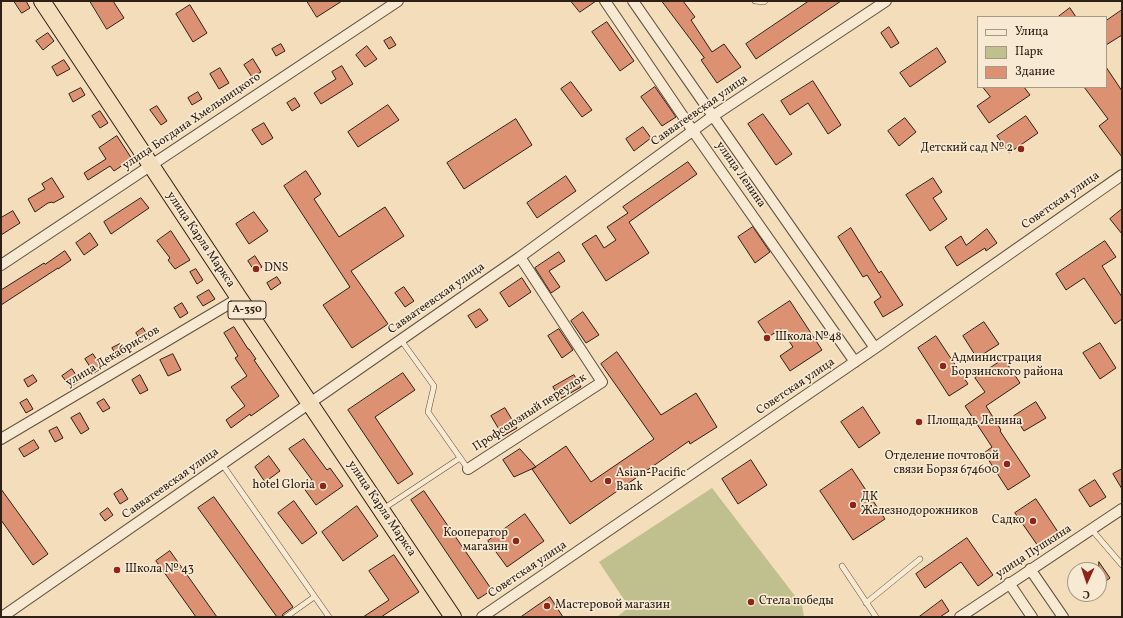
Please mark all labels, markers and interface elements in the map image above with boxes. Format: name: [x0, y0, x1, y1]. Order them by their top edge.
legend: [977, 16, 1107, 88]
text: Улица: [1015, 24, 1048, 40]
text: Парк: [1015, 44, 1043, 60]
text: Здание: [1015, 64, 1055, 80]
street label: улица Богдана Хмельницкого: [120, 70, 264, 174]
street label: Савватеевская улица: [649, 72, 751, 150]
street label: улица Ленина: [712, 139, 768, 211]
place label: Детский сад № 2: [921, 142, 1013, 156]
marker: Детский сад № 2: [1016, 144, 1026, 154]
street label: Советская улица: [1019, 169, 1103, 233]
street label: улица Карла Маркса: [163, 189, 237, 291]
street label: Савватеевская улица: [386, 260, 488, 338]
place label: DNS: [264, 262, 288, 276]
marker: DNS: [251, 264, 261, 274]
road number: А-350: [228, 301, 266, 319]
street label: улица Декабристов: [63, 323, 163, 391]
place label: Школа №48: [775, 331, 842, 345]
marker: Школа №48: [762, 333, 772, 343]
place label: Администрация Борзинского района: [951, 352, 1063, 380]
street label: Советская улица: [754, 355, 838, 419]
marker: Администрация Борзинского района: [938, 361, 948, 371]
street label: Профсоюзный переулок: [470, 371, 590, 455]
place label: Площадь Ленина: [927, 415, 1022, 429]
marker: Площадь Ленина: [914, 417, 924, 427]
street label: Савватеевская улица: [120, 445, 222, 523]
place label: Отделение почтовой связи Борзя 674600: [885, 450, 999, 478]
street label: улица Карла Маркса: [344, 458, 418, 560]
marker: Отделение почтовой связи Борзя 674600: [1002, 459, 1012, 469]
place label: Asian-Pacific Bank: [616, 467, 686, 495]
marker: Asian-Pacific Bank: [603, 476, 613, 486]
place label: hotel Gloria: [252, 479, 315, 493]
marker: hotel Gloria: [318, 481, 328, 491]
place label: ДК Железнодорожников: [861, 491, 978, 519]
marker: ДК Железнодорожников: [848, 500, 858, 510]
place label: Садко: [992, 514, 1025, 528]
marker: Садко: [1028, 516, 1038, 526]
street label: улица Пушкина: [993, 522, 1075, 582]
place label: Кооператор магазин: [443, 527, 508, 555]
marker: Кооператор магазин: [511, 536, 521, 546]
street label: Советская улица: [486, 538, 570, 602]
north arrow: [1067, 562, 1107, 602]
place label: Школа № 43: [125, 563, 194, 577]
marker: Школа № 43: [112, 565, 122, 575]
text: С: [1082, 586, 1090, 601]
place label: Стела победы: [759, 595, 834, 609]
marker: Стела победы: [746, 597, 756, 607]
place label: Мастеровой магазин: [555, 599, 670, 613]
marker: Мастеровой магазин: [542, 601, 552, 611]

